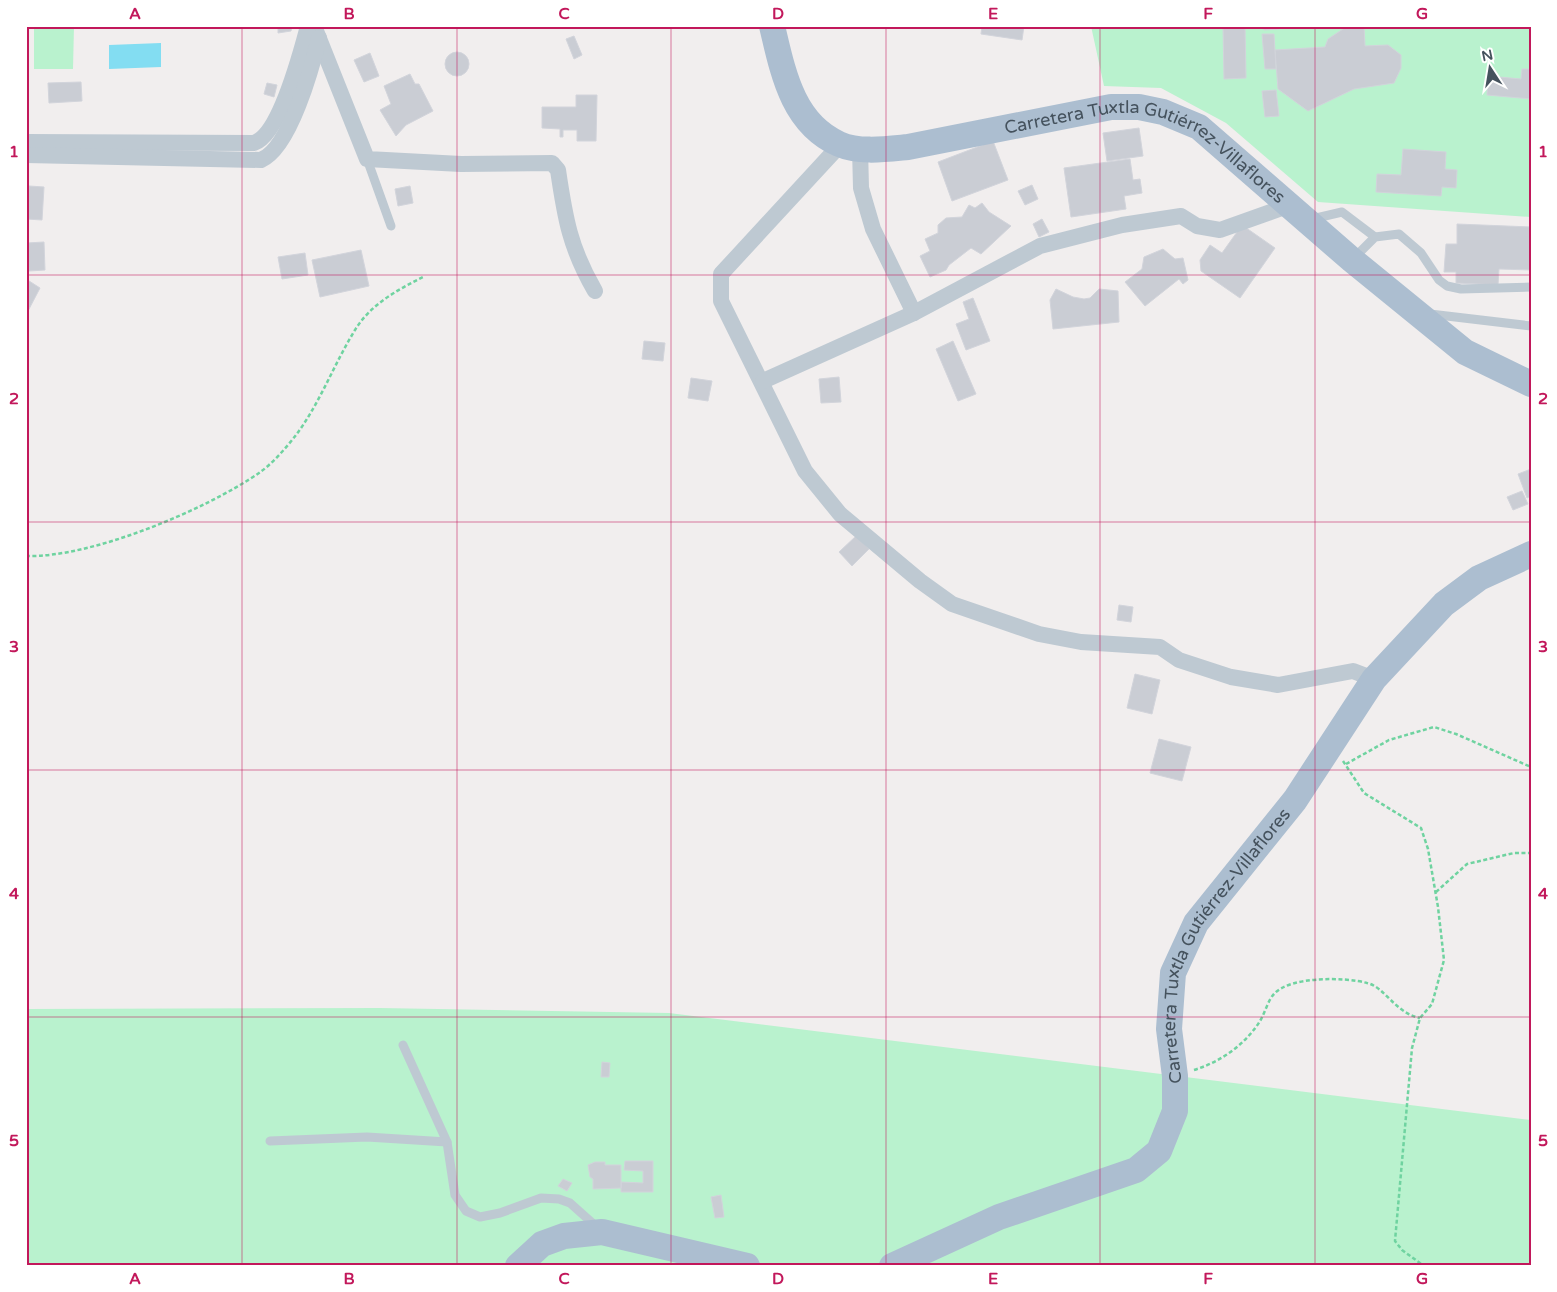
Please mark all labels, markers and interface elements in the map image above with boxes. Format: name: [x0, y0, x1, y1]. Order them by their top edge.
text: A: [129, 4, 141, 24]
text: B: [343, 4, 355, 24]
text: C: [558, 4, 570, 24]
text: D: [772, 4, 784, 24]
text: E: [988, 4, 998, 24]
text: F: [1203, 4, 1213, 24]
text: G: [1416, 4, 1428, 24]
north arrow: [1464, 42, 1514, 92]
text: N: [1480, 46, 1495, 65]
street label: Carretera Tuxtla Gutiérrez-Villaflores: [1003, 96, 1290, 208]
text: 1: [9, 142, 19, 162]
text: 1: [1538, 142, 1548, 162]
text: 2: [9, 389, 19, 409]
text: 2: [1538, 389, 1548, 409]
text: 3: [9, 637, 19, 657]
text: 3: [1538, 637, 1548, 657]
street label: Carretera Tuxtla Gutiérrez-Villaflores: [1158, 804, 1295, 1084]
text: 4: [9, 884, 19, 904]
text: 4: [1538, 884, 1548, 904]
text: 5: [9, 1131, 19, 1151]
text: 5: [1538, 1131, 1548, 1151]
text: A: [129, 1269, 141, 1289]
text: B: [343, 1269, 355, 1289]
text: C: [558, 1269, 570, 1289]
text: D: [772, 1269, 784, 1289]
text: E: [988, 1269, 998, 1289]
text: F: [1203, 1269, 1213, 1289]
text: G: [1416, 1269, 1428, 1289]

